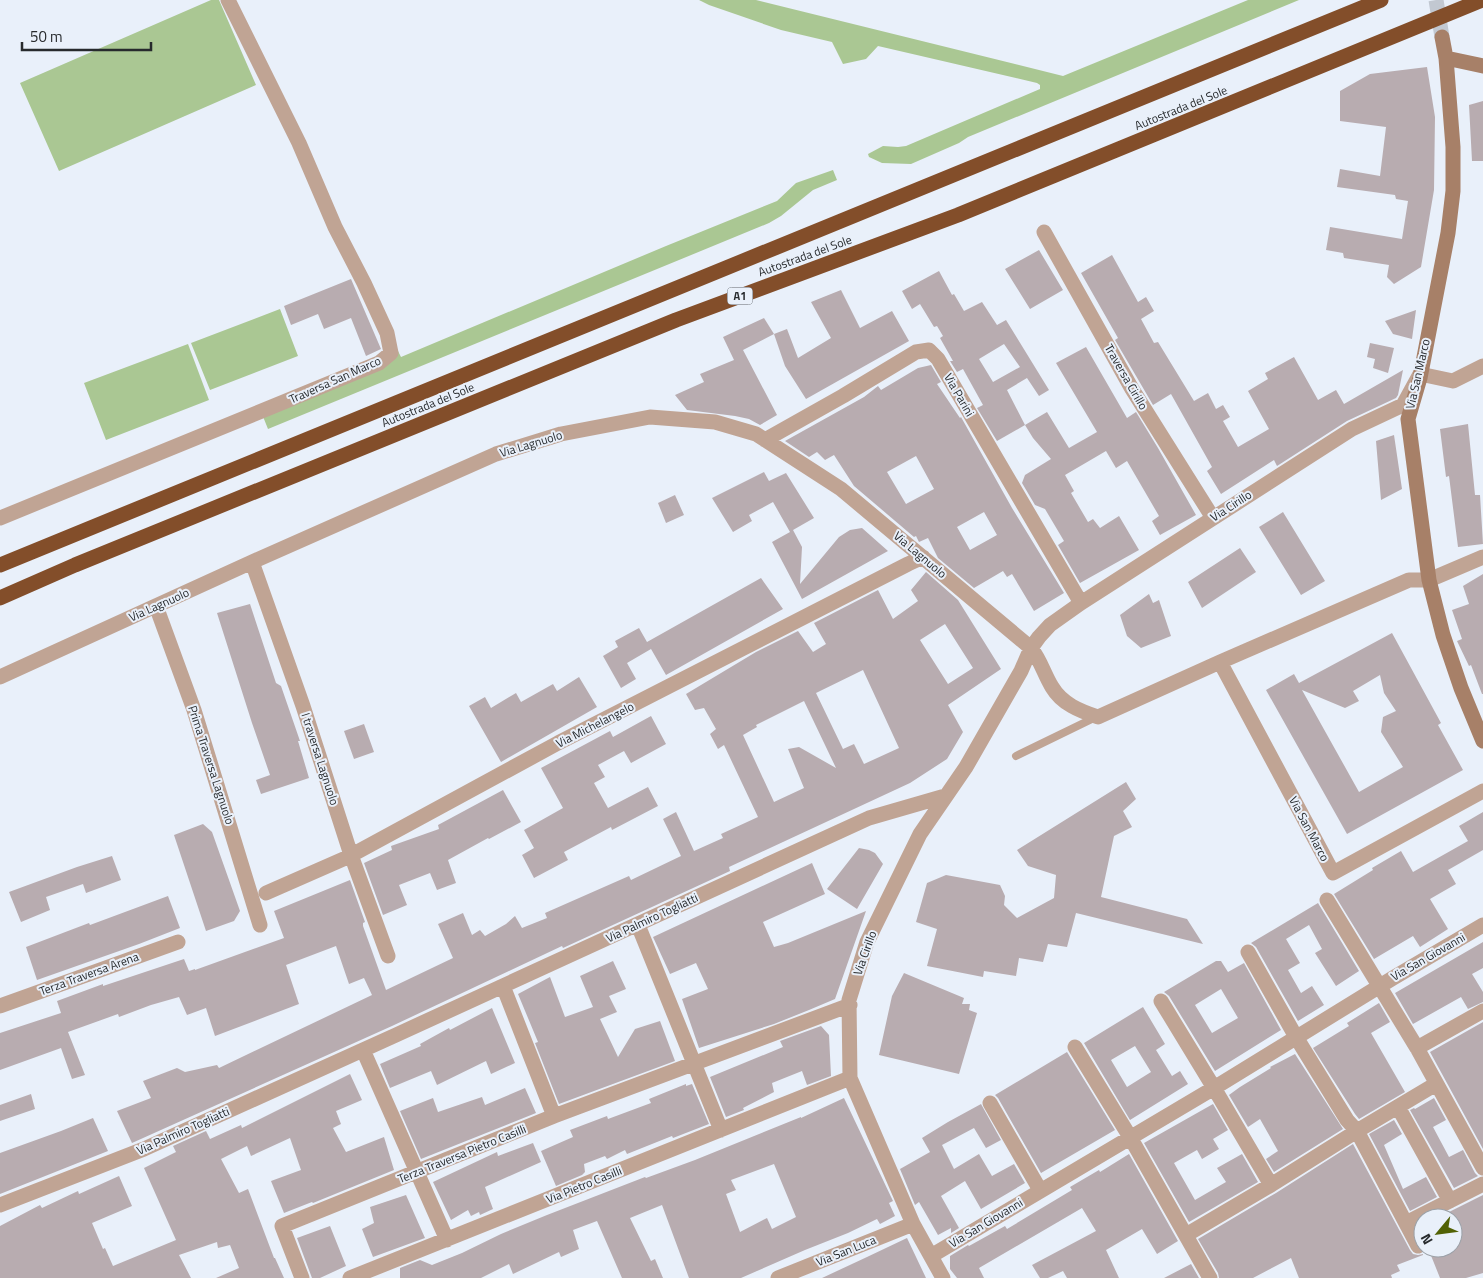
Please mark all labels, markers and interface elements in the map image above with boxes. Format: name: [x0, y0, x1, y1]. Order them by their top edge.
scale bar: [22, 20, 151, 52]
text: 50 m: [30, 25, 63, 48]
street label: Autostrada del Sole: [1132, 80, 1230, 135]
street label: Autostrada del Sole: [755, 230, 854, 281]
road number: A1: [728, 288, 752, 304]
street label: Via San Marco: [1400, 337, 1435, 411]
street label: Traversa Cirillo: [1100, 340, 1153, 413]
street label: Traversa San Marco: [286, 351, 384, 408]
street label: Via Parini: [939, 370, 979, 420]
street label: Autostrada del Sole: [379, 377, 477, 432]
street label: Via Lagnuolo: [497, 425, 564, 462]
street label: Via Cirillo: [1206, 485, 1255, 526]
street label: Via Lagnuolo: [890, 527, 951, 583]
street label: Via Lagnuolo: [125, 583, 192, 626]
street label: Via Michelangelo: [552, 697, 637, 752]
street label: Prima Traversa Lagnuolo: [183, 703, 240, 827]
street label: I traversa Lagnuolo: [297, 710, 344, 808]
street label: Via San Marco: [1284, 793, 1335, 865]
street label: Via Palmiro Togliatti: [602, 888, 701, 947]
street label: Via Cirillo: [848, 928, 881, 978]
street label: Via San Giovanni: [1387, 928, 1469, 986]
street label: Terza Traversa Arena: [36, 947, 141, 1000]
street label: Via Palmiro Togliatti: [133, 1102, 232, 1160]
street label: Terza Traversa Pietro Casilli: [395, 1119, 529, 1188]
street label: Via Pietro Casilli: [543, 1161, 625, 1208]
street label: Via San Giovanni: [945, 1193, 1026, 1252]
north arrow: [1413, 1208, 1463, 1258]
street label: Via San Luca: [813, 1230, 879, 1271]
text: N: [1415, 1230, 1438, 1249]

